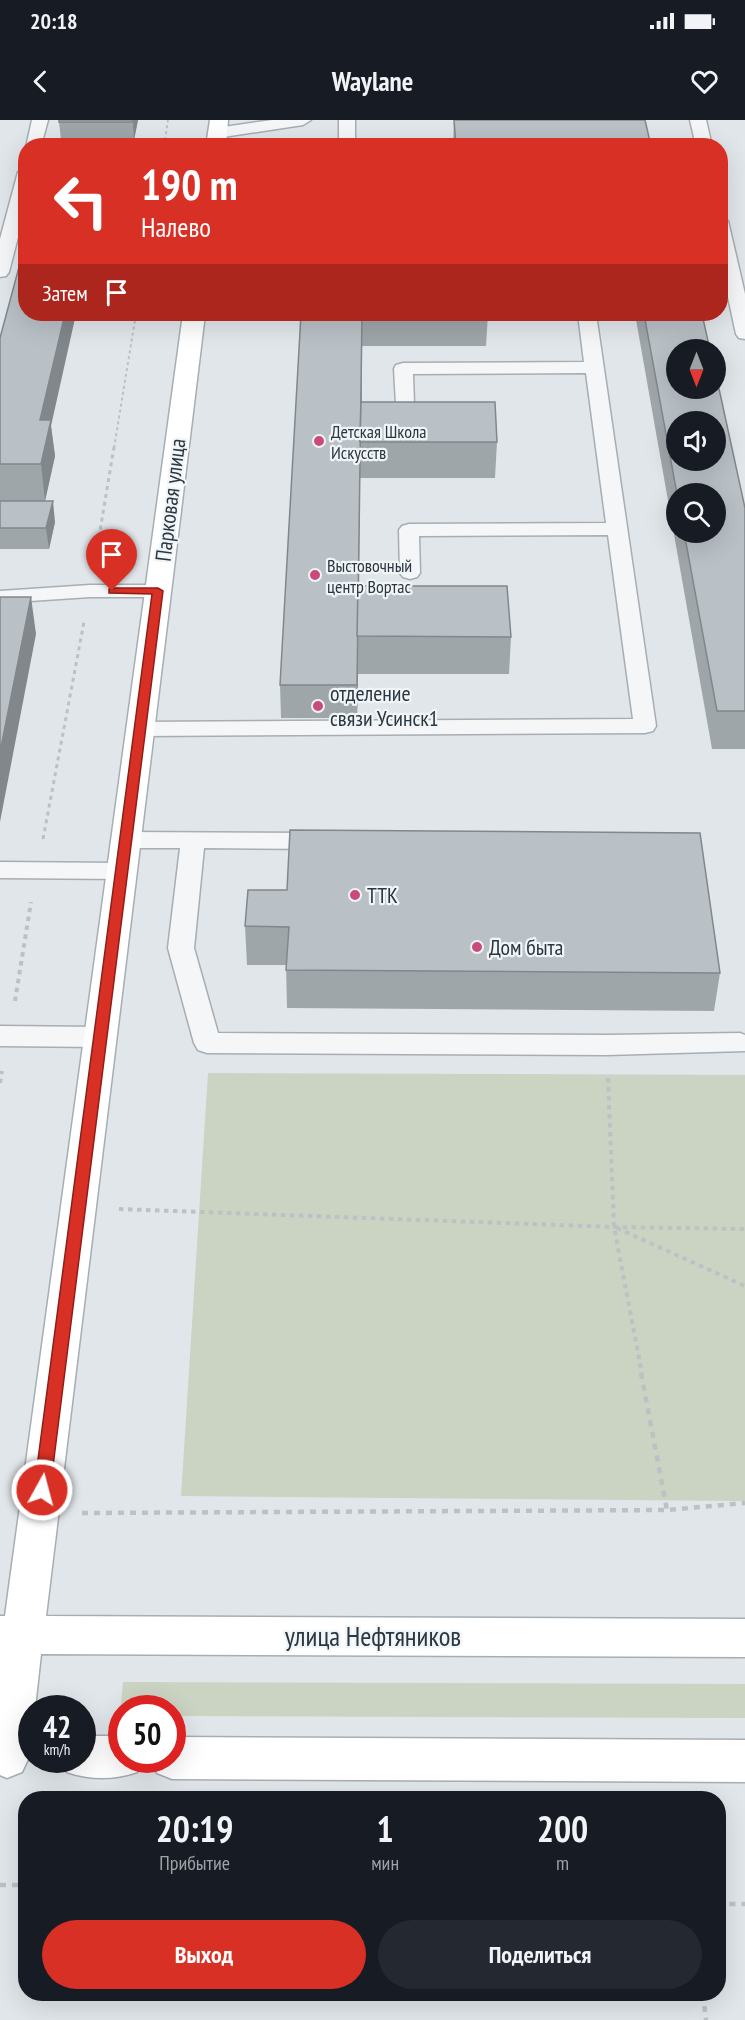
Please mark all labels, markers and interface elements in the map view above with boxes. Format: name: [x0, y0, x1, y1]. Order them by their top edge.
text: 20:18: [30, 7, 78, 35]
text: Waylane: [332, 64, 413, 98]
icon: back: [24, 65, 57, 98]
icon: heart: [688, 65, 721, 98]
text: 190 m: [141, 157, 238, 212]
icon: left: [42, 162, 120, 240]
text: Налево: [141, 210, 211, 244]
icon: arrive: [100, 276, 133, 309]
text: Затем: [42, 279, 88, 307]
north arrow: [666, 339, 726, 399]
map controls: [666, 339, 726, 543]
button: sound: [666, 411, 726, 471]
place label: Детская Школа Искусств: [331, 420, 427, 464]
marker: Детская Школа Искусств: [312, 434, 326, 448]
street label: Парковая улица: [149, 437, 191, 563]
button: search: [666, 483, 726, 543]
pin: [86, 529, 137, 591]
icon: arrive: [95, 538, 128, 571]
place label: Выстовочный центр Вортас: [327, 554, 412, 598]
marker: Выстовочный центр Вортас: [308, 568, 322, 582]
place label: отделение связи Усинск1: [330, 679, 439, 732]
marker: отделение связи Усинск1: [311, 699, 325, 713]
place label: ТТК: [367, 881, 398, 909]
marker: ТТК: [348, 888, 362, 902]
place label: Дом быта: [489, 933, 563, 961]
marker: Дом быта: [470, 940, 484, 954]
position arrow: [10, 1458, 74, 1522]
street label: улица Нефтяников: [285, 1619, 461, 1653]
speed limit sign: 50: [108, 1695, 186, 1773]
text: 42: [43, 1707, 71, 1746]
text: km/h: [44, 1740, 70, 1759]
text: 20:19: [156, 1805, 234, 1852]
text: 1: [377, 1805, 394, 1852]
text: 200: [537, 1805, 588, 1852]
text: Прибытие: [159, 1850, 230, 1876]
text: мин: [371, 1850, 399, 1876]
text: m: [556, 1850, 569, 1876]
button: Выход: [42, 1920, 366, 1989]
button: Поделиться: [378, 1920, 702, 1989]

